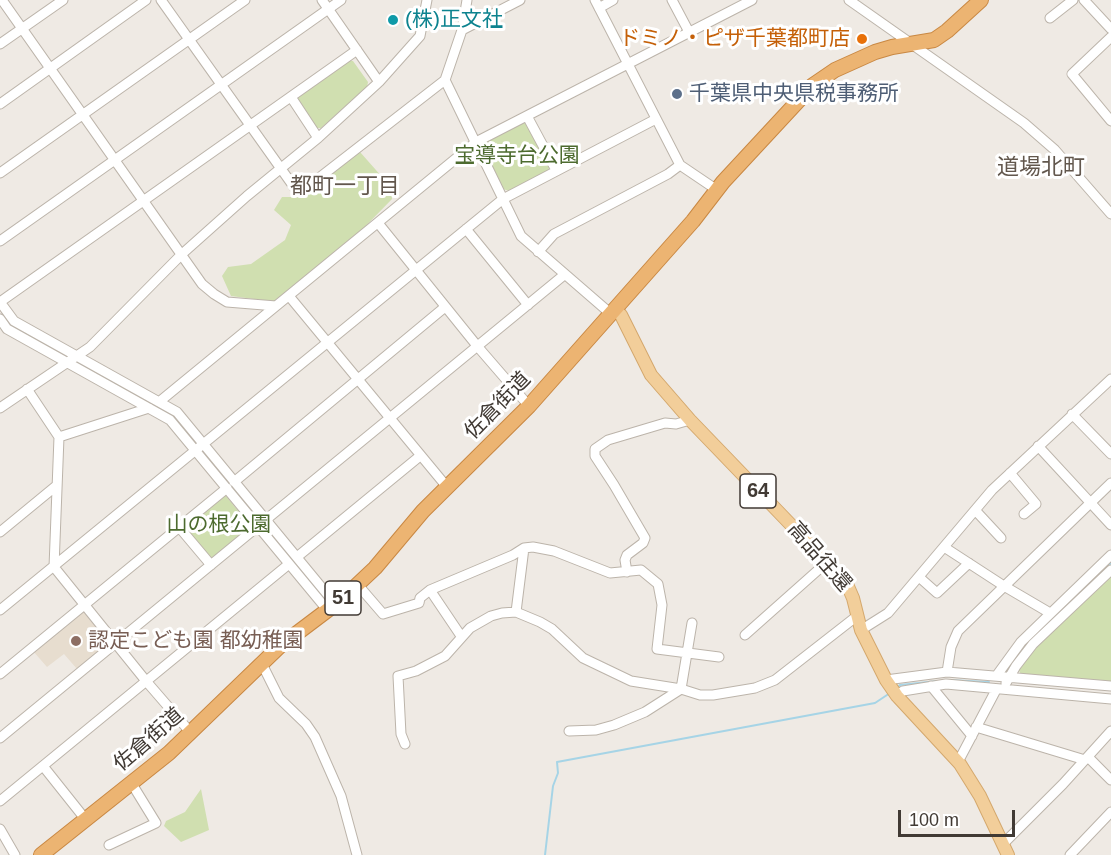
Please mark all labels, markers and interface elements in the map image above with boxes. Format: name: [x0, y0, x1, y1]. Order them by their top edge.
place label: (株)正文社: [405, 7, 503, 33]
marker: (株)正文社: [386, 13, 400, 27]
place label: ドミノ・ピザ千葉都町店: [619, 26, 850, 52]
marker: ドミノ・ピザ千葉都町店: [855, 32, 869, 46]
place label: 千葉県中央県税事務所: [689, 81, 899, 107]
marker: 千葉県中央県税事務所: [670, 87, 684, 101]
park label: 宝導寺台公園: [454, 143, 580, 169]
district label: 道場北町: [997, 155, 1085, 181]
district label: 都町一丁目: [290, 174, 400, 200]
street label: 佐倉街道: [460, 367, 536, 445]
road number: 64: [740, 474, 776, 508]
park label: 山の根公園: [167, 512, 271, 538]
street label: 高品往還: [782, 517, 856, 597]
road number: 51: [325, 581, 361, 615]
place label: 認定こども園 都幼稚園: [88, 628, 304, 654]
marker: 認定こども園 都幼稚園: [69, 634, 83, 648]
street label: 佐倉街道: [109, 703, 189, 777]
scale bar: [901, 798, 1018, 836]
text: 100 m: [909, 810, 959, 830]

